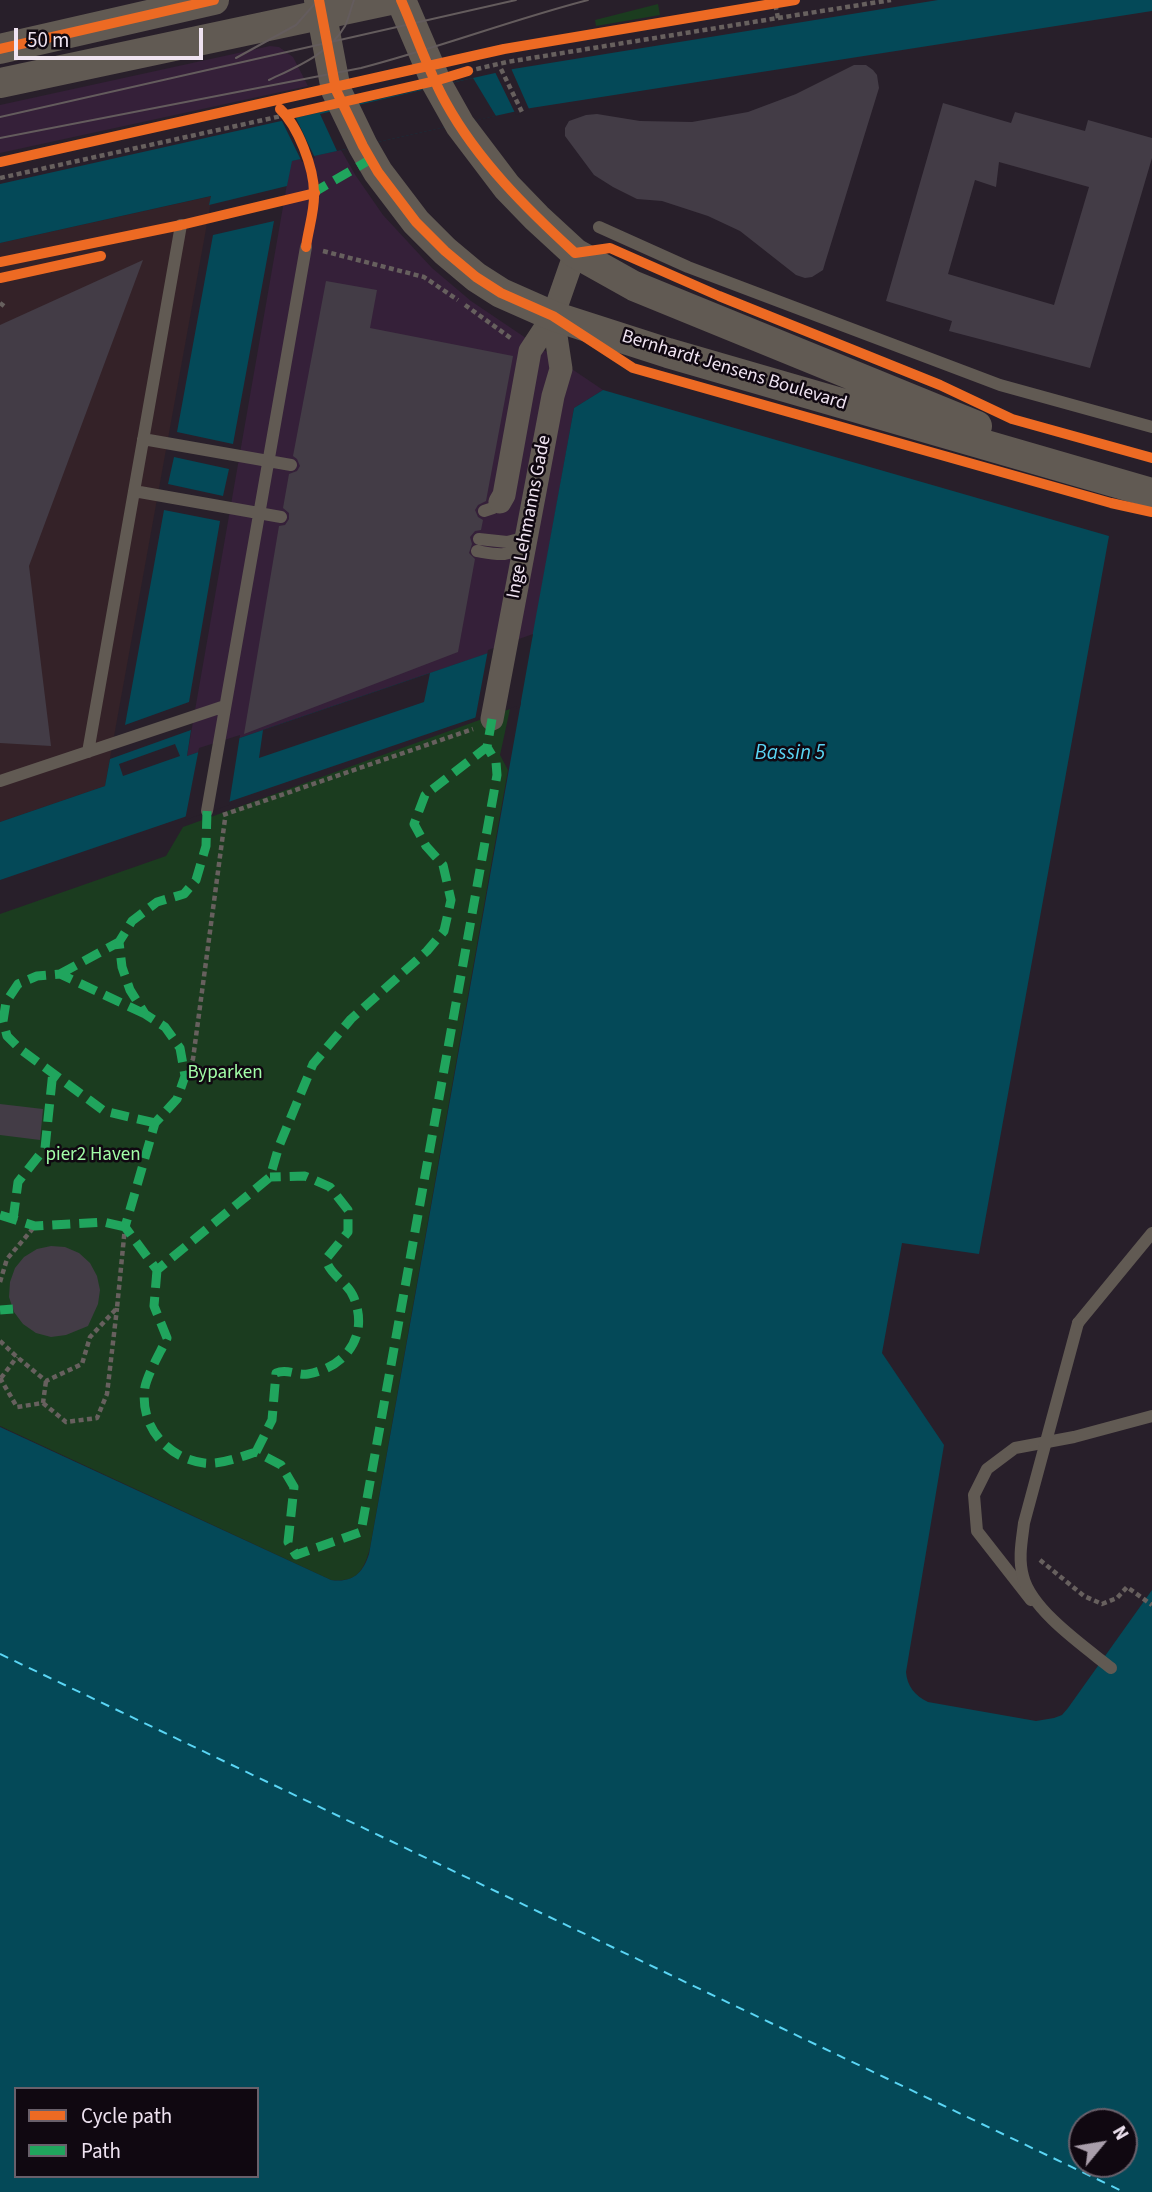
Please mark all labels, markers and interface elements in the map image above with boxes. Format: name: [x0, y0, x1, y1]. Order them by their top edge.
scale bar: [18, 14, 206, 58]
text: 50 m: [27, 25, 69, 55]
street label: Bernhardt Jensens Boulevard: [619, 326, 849, 416]
street label: Inge Lehmanns Gade: [503, 433, 557, 601]
water label: Bassin 5: [755, 741, 825, 767]
park label: Byparken: [187, 1063, 263, 1085]
park label: pier2 Haven: [45, 1145, 141, 1167]
legend: [14, 2087, 259, 2178]
text: Cycle path: [81, 2101, 172, 2131]
north arrow: [1068, 2108, 1138, 2178]
text: N: [1105, 2121, 1135, 2145]
text: Path: [81, 2136, 121, 2166]

